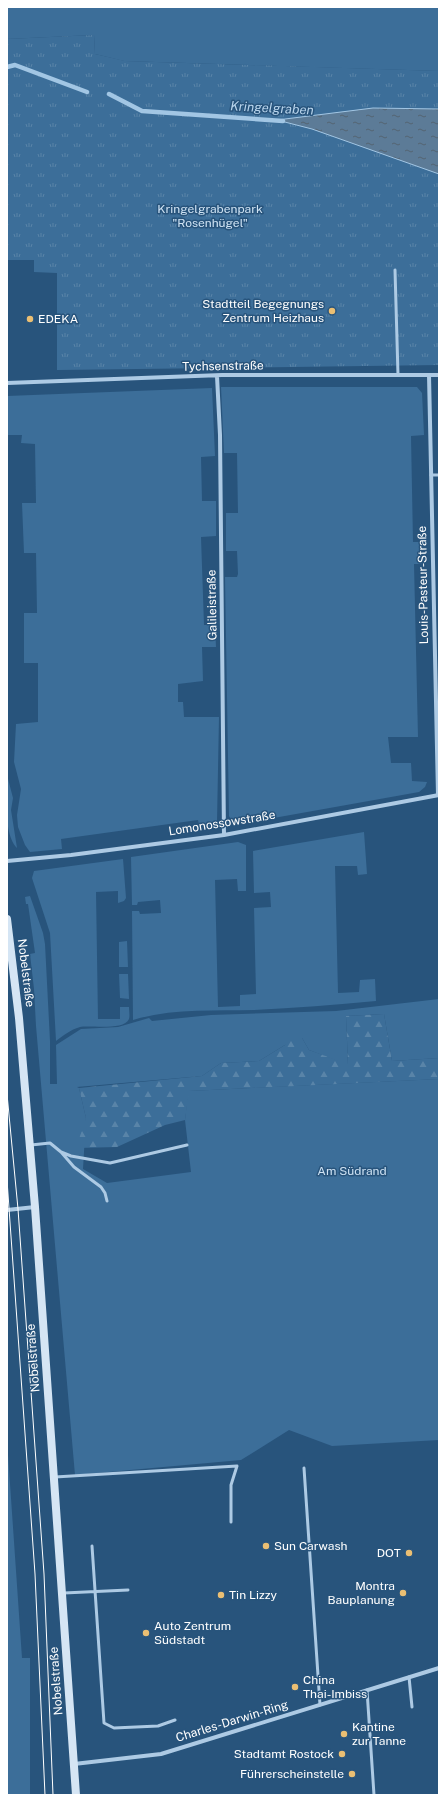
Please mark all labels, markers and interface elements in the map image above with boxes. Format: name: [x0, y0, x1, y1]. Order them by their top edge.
water label: Kringelgraben: [230, 98, 314, 118]
park label: Kringelgrabenpark "Rosenhügel": [157, 202, 263, 230]
place label: Stadtteil Begegnungs Zentrum Heizhaus: [202, 297, 324, 325]
marker: Stadtteil Begegnungs Zentrum Heizhaus: [327, 306, 337, 316]
place label: EDEKA: [38, 312, 79, 326]
marker: EDEKA: [25, 314, 35, 324]
street label: Tychsenstraße: [182, 358, 264, 374]
street label: Louis-Pasteur-Straße: [415, 525, 431, 644]
street label: Galileistraße: [204, 569, 220, 640]
street label: Lomonossowstraße: [168, 808, 277, 838]
street label: Nobelstraße: [15, 938, 37, 1008]
park label: Am Südrand: [317, 1164, 387, 1178]
street label: Nobelstraße: [24, 1323, 42, 1393]
place label: Sun Carwash: [274, 1539, 347, 1553]
marker: Sun Carwash: [261, 1541, 271, 1551]
place label: DOT: [377, 1546, 401, 1560]
marker: DOT: [404, 1548, 414, 1558]
place label: Montra Bauplanung: [328, 1579, 395, 1607]
place label: Tin Lizzy: [229, 1588, 277, 1602]
marker: Montra Bauplanung: [398, 1588, 408, 1598]
marker: Tin Lizzy: [216, 1590, 226, 1600]
place label: Auto Zentrum Südstadt: [154, 1619, 231, 1647]
marker: Auto Zentrum Südstadt: [141, 1628, 151, 1638]
street label: Nobelstraße: [47, 1646, 65, 1716]
place label: China Thai-Imbiss: [303, 1673, 367, 1701]
marker: China Thai-Imbiss: [290, 1682, 300, 1692]
street label: Charles-Darwin-Ring: [174, 1697, 290, 1745]
place label: Kantine zur Tanne: [352, 1720, 406, 1748]
marker: Kantine zur Tanne: [339, 1729, 349, 1739]
place label: Stadtamt Rostock: [234, 1747, 334, 1761]
marker: Stadtamt Rostock: [337, 1749, 347, 1759]
place label: Führerscheinstelle: [240, 1767, 344, 1781]
marker: Führerscheinstelle: [347, 1769, 357, 1779]

